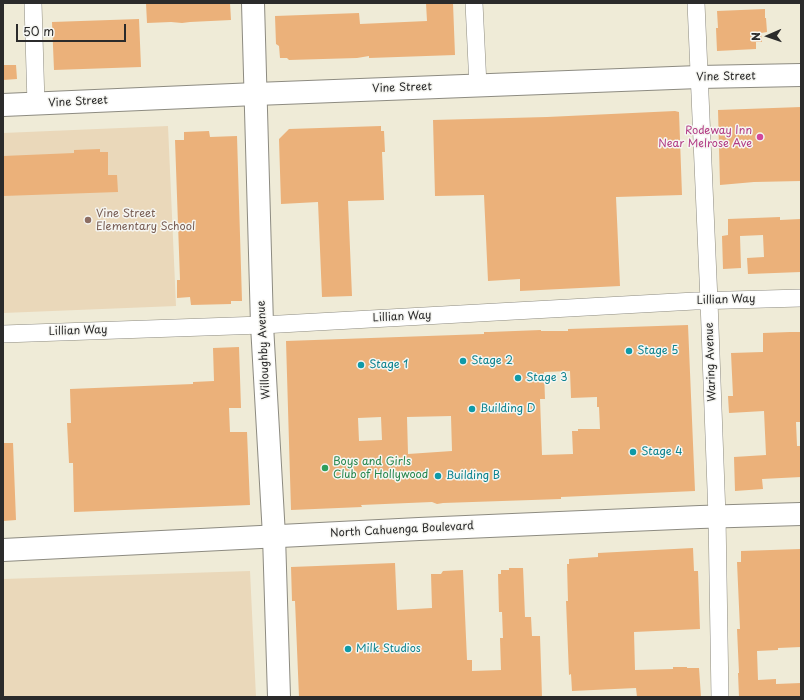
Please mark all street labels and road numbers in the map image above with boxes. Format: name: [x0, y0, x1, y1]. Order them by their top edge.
street label: Vine Street: [696, 70, 756, 84]
street label: Vine Street: [372, 80, 432, 96]
street label: Vine Street: [48, 94, 108, 110]
street label: Lillian Way: [696, 292, 756, 308]
street label: Willoughby Avenue: [255, 300, 273, 400]
street label: Lillian Way: [372, 309, 432, 325]
street label: Waring Avenue: [703, 322, 719, 402]
street label: Lillian Way: [48, 323, 108, 339]
street label: North Cahuenga Boulevard: [330, 520, 474, 540]

